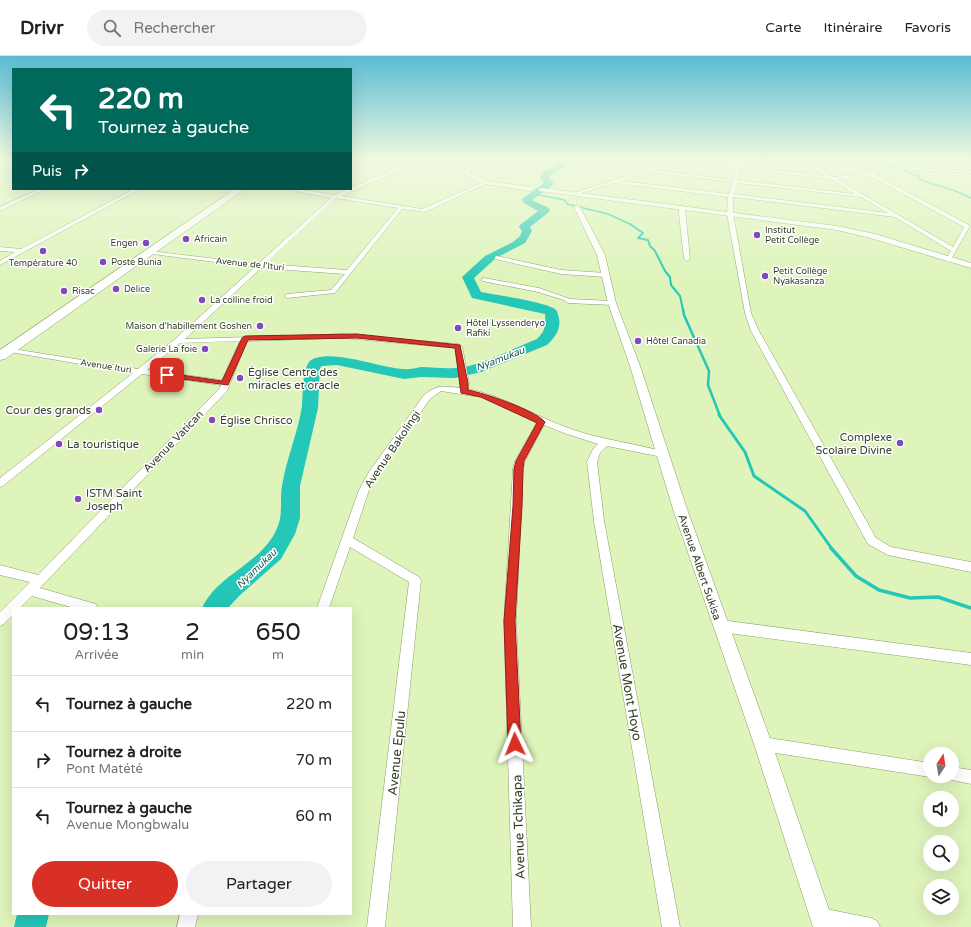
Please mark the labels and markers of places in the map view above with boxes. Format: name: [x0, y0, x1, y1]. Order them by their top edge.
place label: Institut Petit Collège: [765, 225, 819, 246]
marker: Institut Petit Collège: [752, 230, 762, 240]
marker: Africain: [181, 234, 191, 244]
place label: Africain: [194, 234, 227, 245]
place label: Engen: [111, 238, 138, 249]
marker: Engen: [141, 238, 151, 248]
marker: Température 40: [38, 246, 48, 256]
marker: Poste Bunia: [98, 257, 108, 267]
place label: Poste Bunia: [111, 257, 162, 268]
place label: Température 40: [9, 258, 78, 269]
place label: Petit Collège Nyakasanza: [773, 266, 827, 287]
marker: Petit Collège Nyakasanza: [760, 271, 770, 281]
marker: Delice: [111, 284, 121, 294]
place label: Delice: [124, 284, 150, 295]
marker: Risac: [59, 286, 69, 296]
place label: Risac: [72, 286, 95, 297]
marker: La colline froid: [197, 295, 207, 305]
place label: La colline froid: [210, 295, 273, 306]
place label: Hôtel Lyssenderyo Rafiki: [466, 318, 545, 339]
place label: Maison d'habillement Goshen: [126, 321, 252, 332]
marker: Maison d'habillement Goshen: [255, 321, 265, 331]
marker: Hôtel Lyssenderyo Rafiki: [453, 323, 463, 333]
marker: Hôtel Canadia: [633, 336, 643, 346]
place label: Hôtel Canadia: [646, 336, 706, 347]
place label: Galerie La foie: [136, 344, 197, 355]
marker: Galerie La foie: [200, 344, 210, 354]
pin: [150, 358, 184, 392]
place label: Église Centre des miracles et oracle: [248, 365, 339, 392]
marker: Église Centre des miracles et oracle: [235, 373, 245, 383]
place label: Cour des grands: [6, 404, 91, 417]
marker: Cour des grands: [94, 405, 104, 415]
place label: Église Chrisco: [220, 413, 293, 427]
marker: Église Chrisco: [207, 415, 217, 425]
place label: Complexe Scolaire Divine: [816, 431, 892, 457]
place label: La touristique: [67, 438, 139, 451]
marker: Complexe Scolaire Divine: [895, 438, 905, 448]
marker: La touristique: [54, 439, 64, 449]
place label: ISTM Saint Joseph: [86, 487, 142, 513]
marker: ISTM Saint Joseph: [73, 494, 83, 504]

